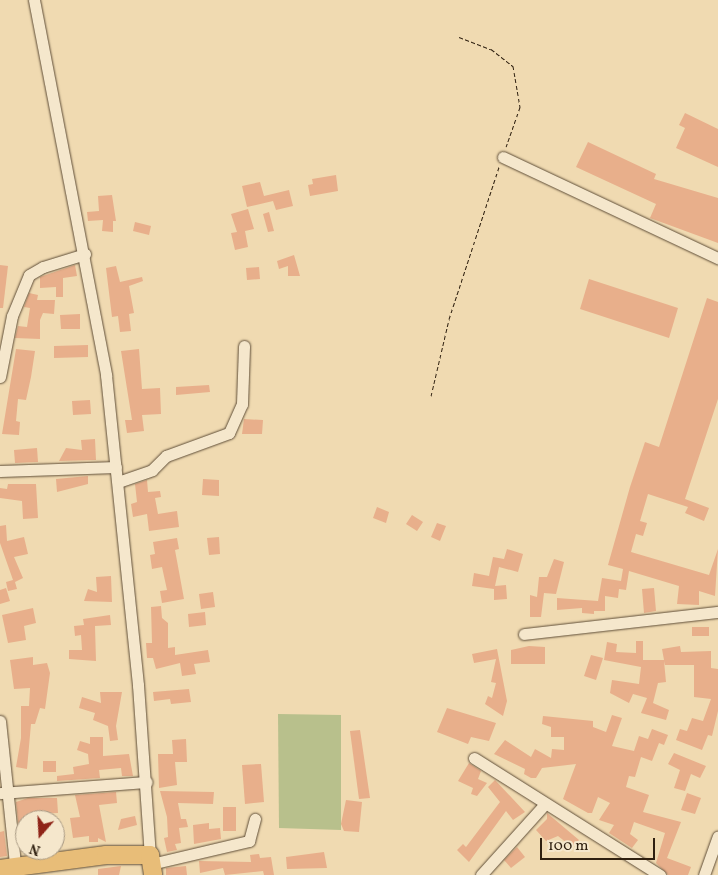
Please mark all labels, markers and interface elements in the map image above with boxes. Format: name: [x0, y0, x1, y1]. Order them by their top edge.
north arrow: [15, 810, 65, 860]
scale bar: [543, 828, 658, 860]
text: 100 m: [548, 836, 588, 857]
text: N: [27, 838, 43, 859]

